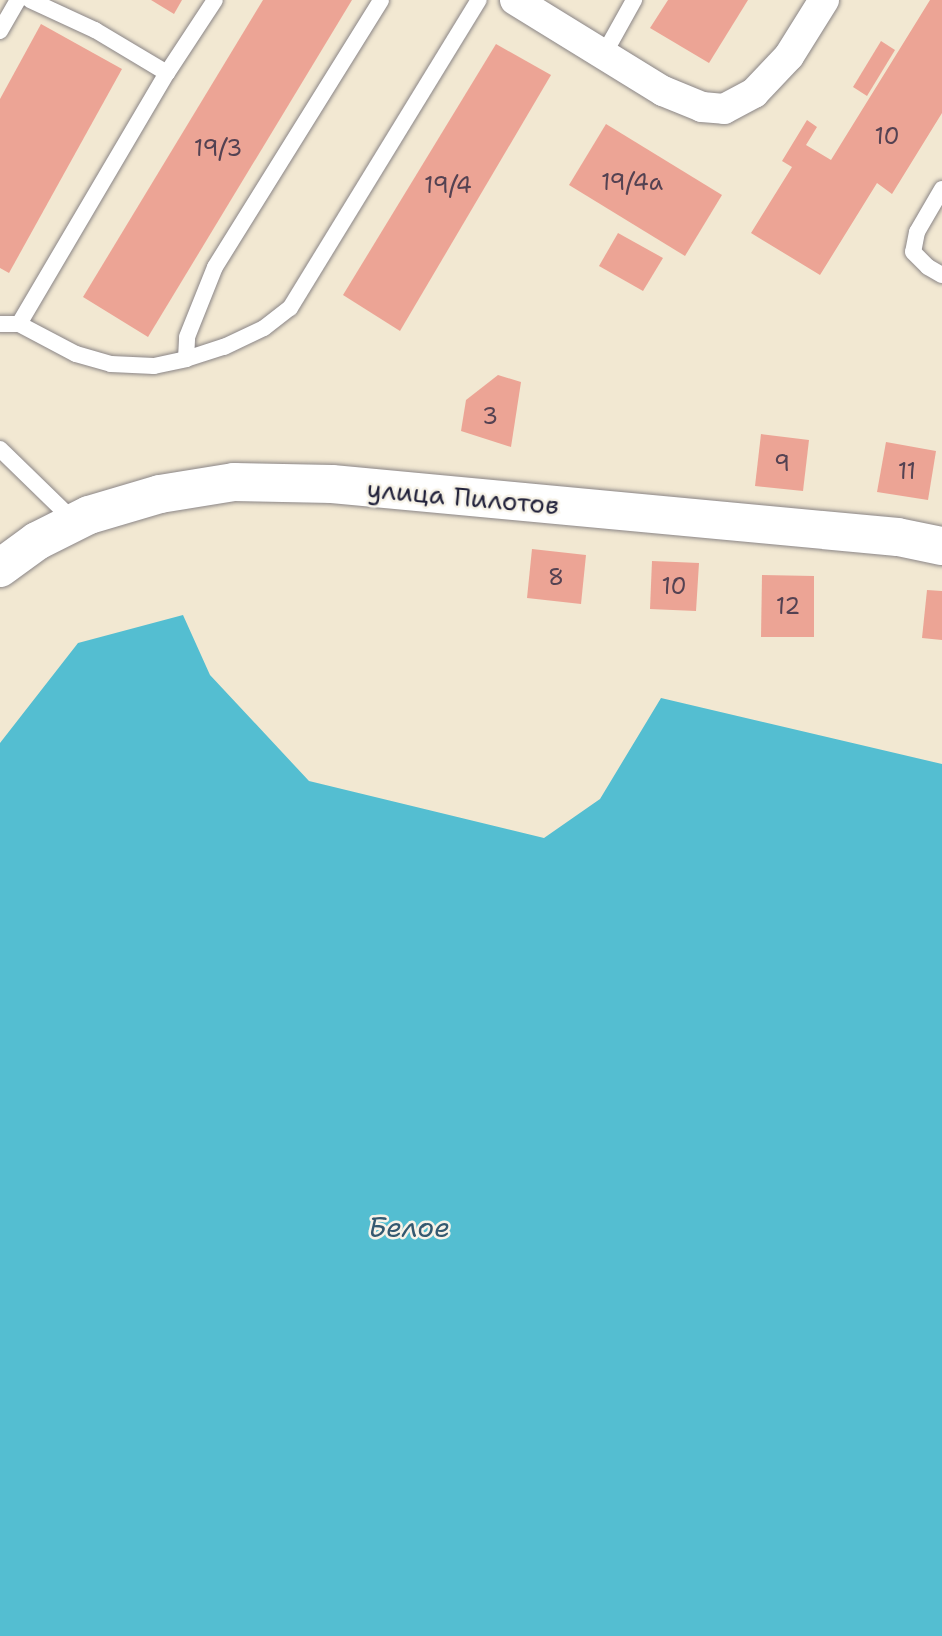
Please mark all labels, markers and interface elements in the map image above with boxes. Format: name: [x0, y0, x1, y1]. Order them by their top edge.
house number: 10: [874, 122, 900, 150]
house number: 19/3: [194, 134, 242, 162]
house number: 19/4а: [601, 168, 663, 196]
house number: 19/4: [424, 171, 472, 199]
house number: 3: [482, 402, 498, 430]
house number: 9: [774, 449, 790, 477]
house number: 11: [898, 457, 916, 485]
street label: улица Пилотов: [366, 473, 560, 521]
house number: 8: [548, 563, 564, 591]
house number: 10: [661, 572, 687, 600]
house number: 12: [776, 592, 800, 620]
water label: Белое: [368, 1210, 450, 1244]

